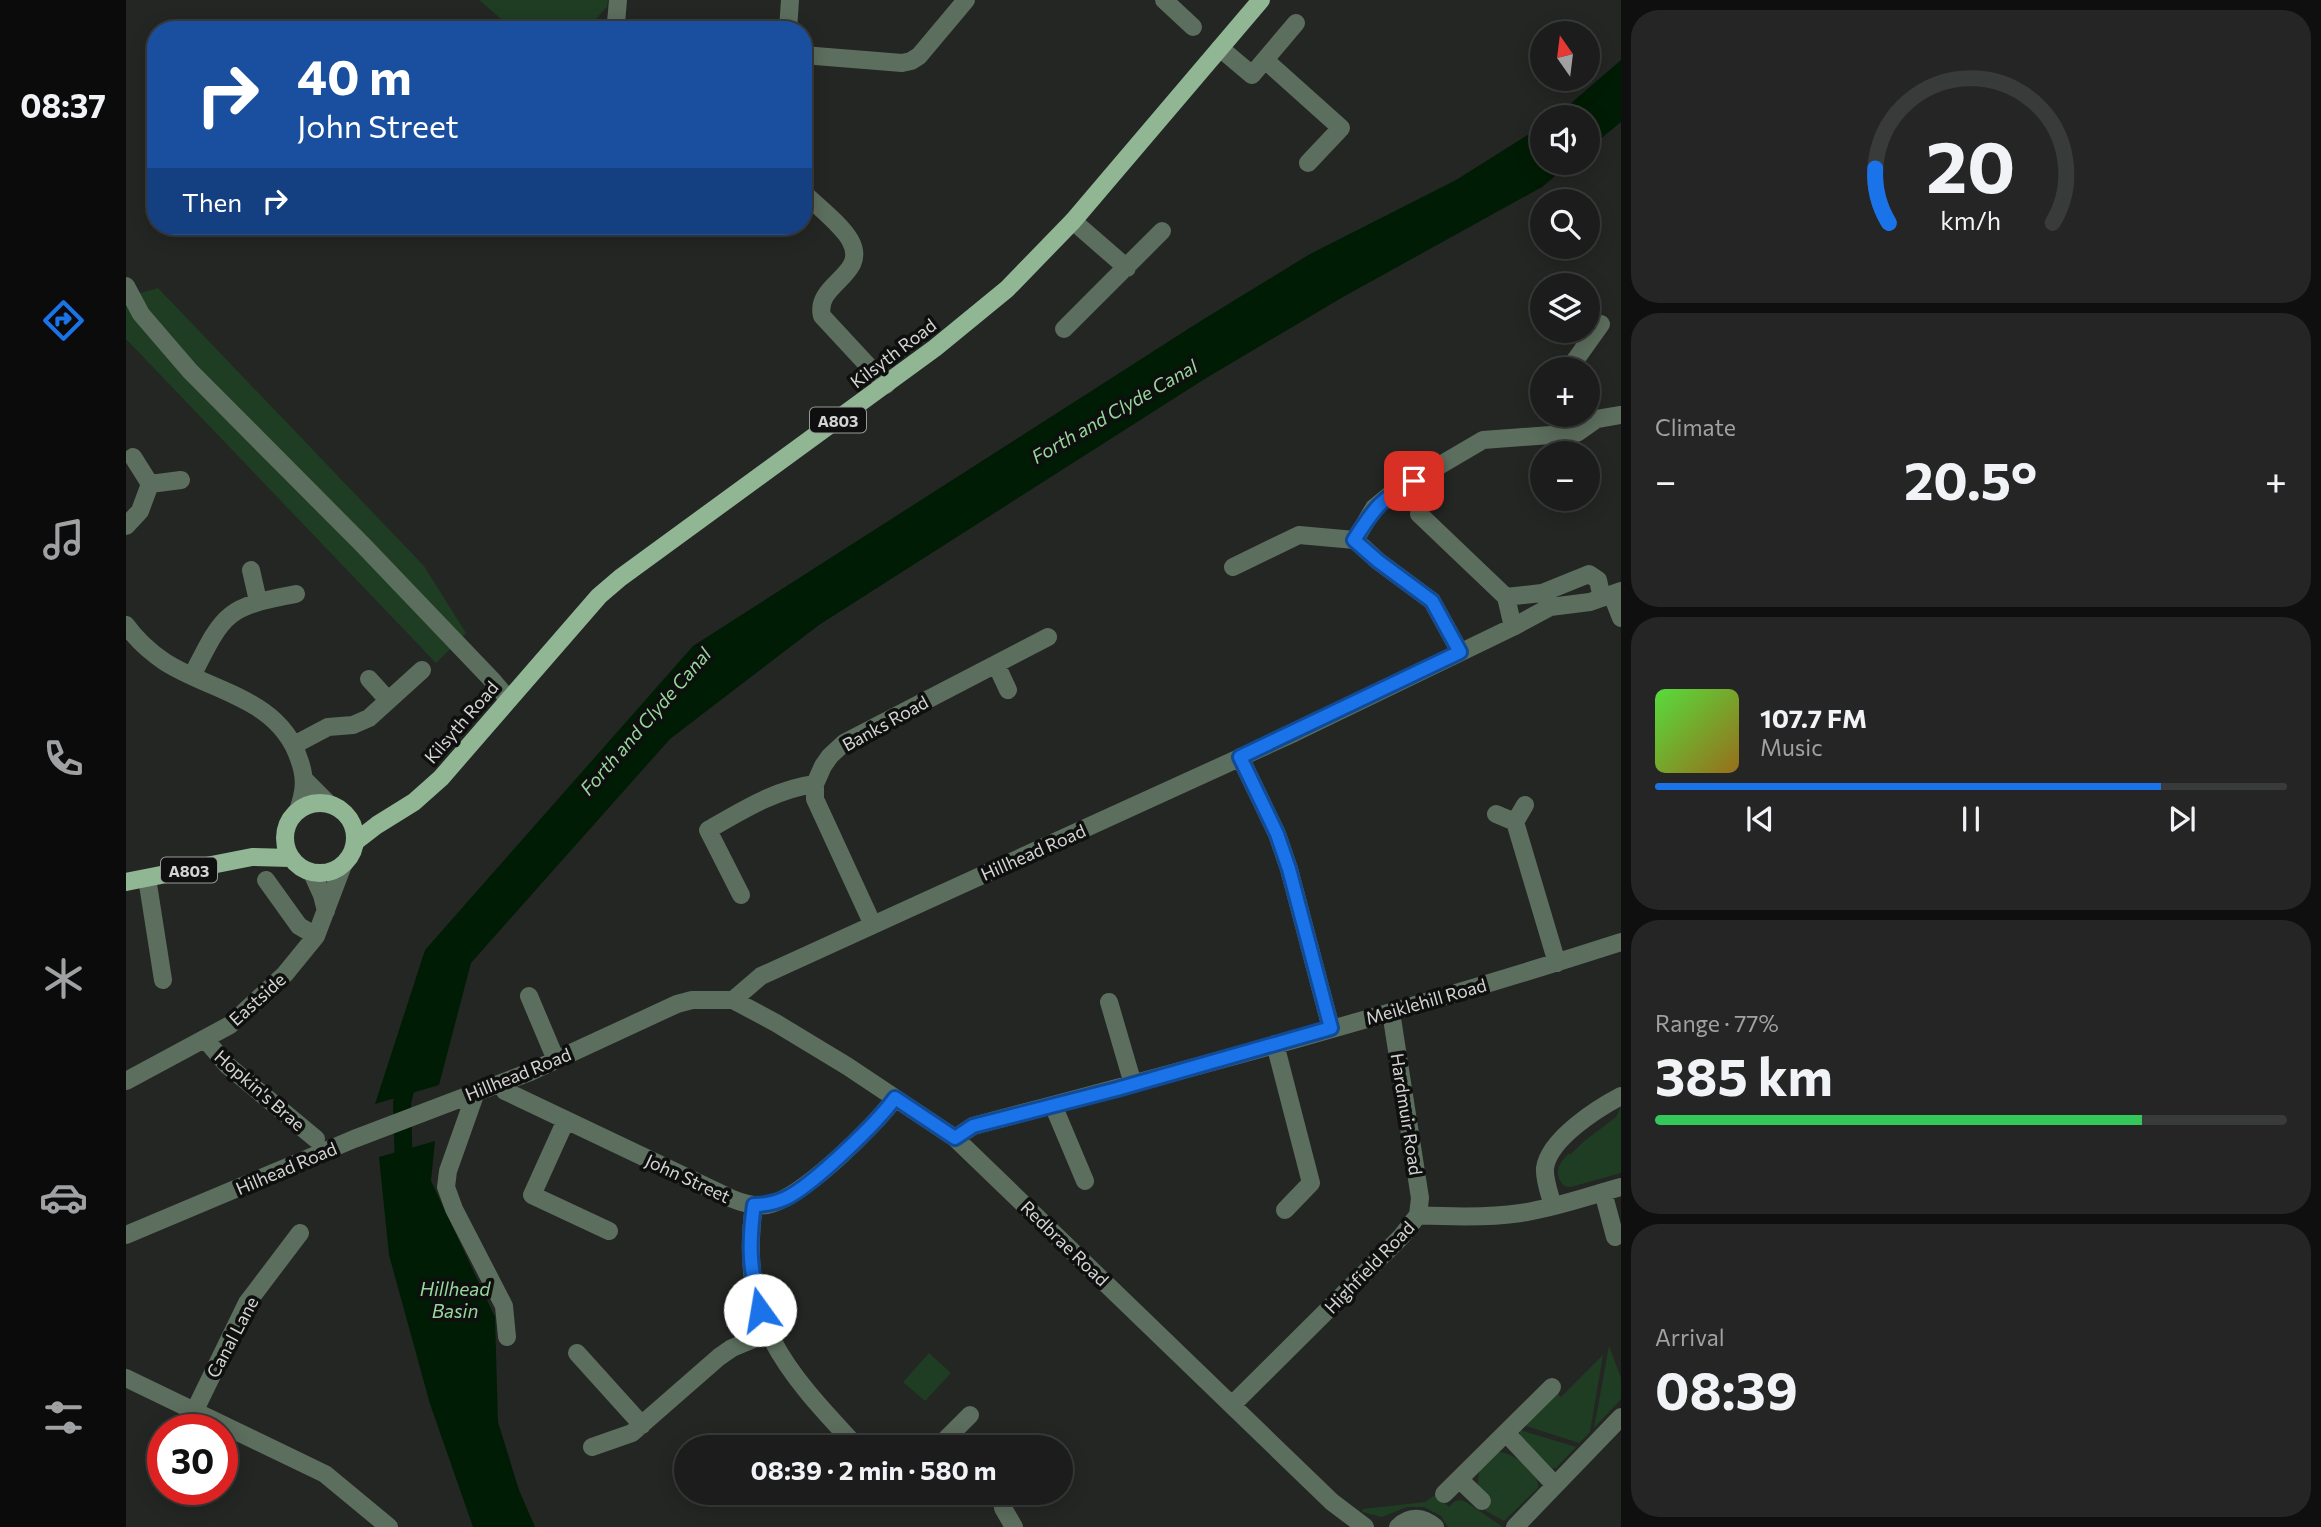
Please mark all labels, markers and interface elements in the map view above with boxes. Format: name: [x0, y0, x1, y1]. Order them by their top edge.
north arrow: [1530, 21, 1600, 91]
map controls: [1530, 21, 1600, 511]
text: 40 m: [297, 45, 412, 105]
icon: right: [182, 49, 273, 140]
text: 08:37: [20, 85, 106, 125]
text: John Street: [297, 105, 459, 145]
button: sound: [1530, 105, 1600, 175]
text: 20: [1926, 119, 2016, 208]
icon: right: [256, 182, 294, 220]
text: Then: [182, 186, 242, 217]
button: search: [1530, 189, 1600, 259]
text: km/h: [1941, 205, 2001, 235]
button: layers: [1530, 273, 1600, 343]
icon: directions: [39, 296, 88, 345]
street label: Kilsyth Road: [846, 314, 940, 392]
water label: Forth and Clyde Canal: [1027, 353, 1202, 468]
button: +: [1530, 357, 1600, 427]
road number: A803: [810, 408, 866, 432]
text: Climate: [1655, 413, 1736, 441]
button: −: [1530, 441, 1600, 511]
text: 20.5°: [1904, 447, 2037, 511]
pin: [1384, 451, 1444, 511]
text: −: [1655, 456, 1677, 503]
text: +: [2265, 456, 2287, 503]
icon: arrive: [1395, 462, 1433, 500]
icon: music: [39, 515, 88, 564]
water label: Forth and Clyde Canal: [575, 642, 716, 799]
street label: Kilsyth Road: [419, 676, 503, 768]
street label: Banks Road: [838, 690, 932, 756]
text: 107.7 FM: [1760, 702, 1867, 733]
text: Music: [1760, 733, 1823, 761]
icon: phone: [39, 734, 88, 783]
icon: previous: [1741, 800, 1779, 838]
icon: pause: [1952, 800, 1990, 838]
icon: next: [2163, 800, 2201, 838]
street label: Hillhead Road: [977, 819, 1089, 885]
road number: A803: [161, 858, 217, 883]
icon: climate: [39, 954, 88, 1003]
street label: Eastside: [224, 968, 290, 1030]
street label: Meiklehill Road: [1363, 973, 1489, 1029]
text: Range · 77%: [1655, 1009, 1779, 1037]
street label: Hillhead Road: [462, 1043, 574, 1105]
text: 385 km: [1655, 1043, 1833, 1107]
street label: Hopkin's Brae: [210, 1045, 310, 1135]
street label: Hardmuir Road: [1386, 1051, 1428, 1177]
street label: Hilhead Road: [232, 1137, 340, 1199]
street label: John Street: [642, 1149, 734, 1207]
icon: car: [39, 1173, 88, 1222]
street label: Redbrae Road: [1017, 1196, 1113, 1290]
street label: Highfield Road: [1319, 1216, 1419, 1318]
position arrow: [723, 1273, 797, 1347]
water label: Hillhead Basin: [420, 1277, 491, 1322]
street label: Canal Lane: [201, 1293, 263, 1381]
text: Arrival: [1655, 1323, 1725, 1351]
text: 08:39: [1655, 1357, 1798, 1421]
icon: filters: [39, 1393, 88, 1442]
speed limit sign: 30: [147, 1414, 238, 1505]
text: 08:39 · 2 min · 580 m: [751, 1454, 996, 1485]

